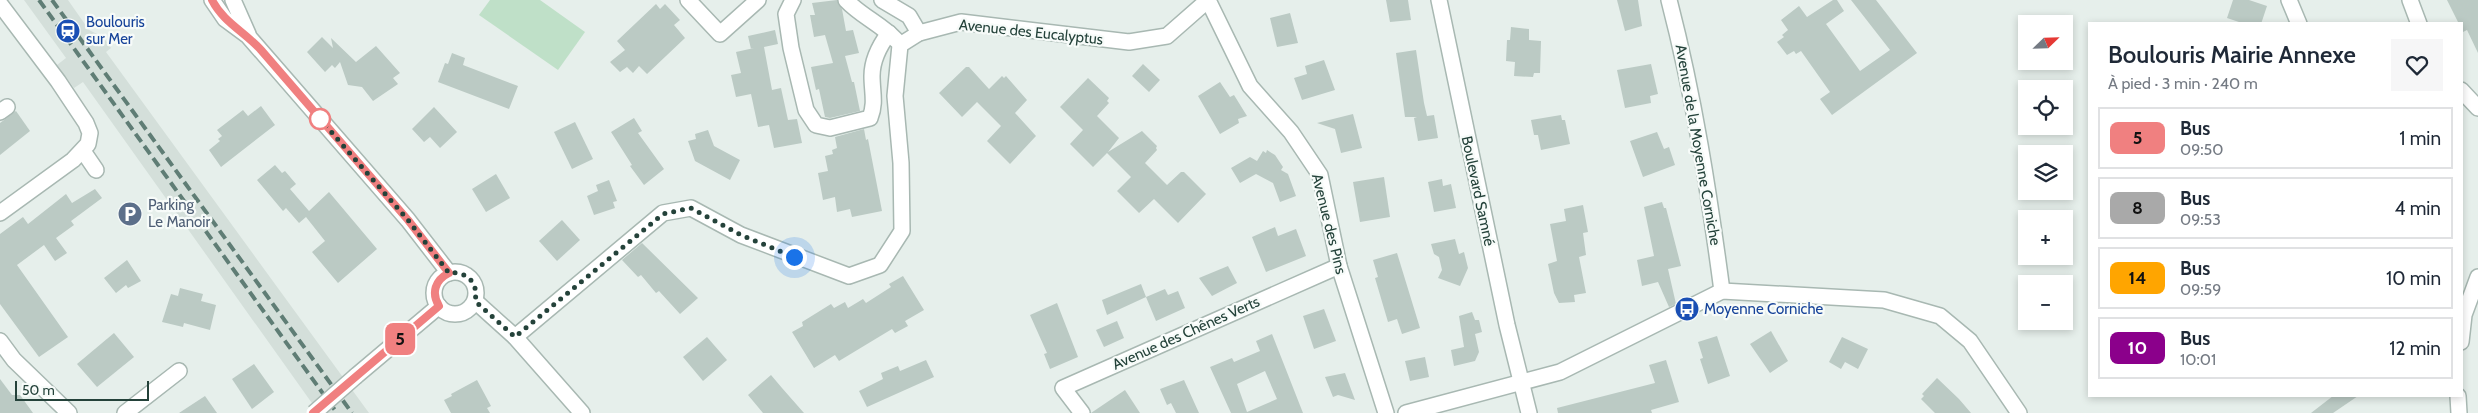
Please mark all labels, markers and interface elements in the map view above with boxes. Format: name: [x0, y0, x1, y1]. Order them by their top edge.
place label: Boulouris sur Mer: [86, 13, 145, 48]
street label: Avenue des Eucalyptus: [958, 15, 1104, 49]
north arrow: [2018, 15, 2072, 70]
map controls: [2018, 15, 2073, 330]
station icon: Boulouris sur Mer: [55, 18, 81, 44]
button: heart: [2391, 39, 2443, 91]
text: Boulouris Mairie Annexe: [2108, 40, 2356, 69]
street label: Avenue de la Moyenne Corniche: [1671, 43, 1725, 247]
text: À pied · 3 min · 240 m: [2108, 74, 2258, 93]
button: locate: [2018, 80, 2073, 135]
unlabelled marker: [309, 108, 331, 130]
text: Bus: [2180, 117, 2210, 140]
text: 5: [2133, 127, 2142, 149]
text: 1 min: [2399, 127, 2441, 150]
street label: Boulevard Samné: [1458, 134, 1499, 248]
text: 09:50: [2180, 140, 2223, 159]
button: layers: [2018, 145, 2073, 200]
street label: Avenue des Pins: [1308, 172, 1350, 276]
text: Bus: [2180, 187, 2210, 210]
place label: Parking Le Manoir: [148, 196, 211, 231]
text: 8: [2132, 197, 2143, 219]
text: 4 min: [2394, 197, 2441, 220]
parking icon: Parking Le Manoir: [117, 201, 143, 227]
button: +: [2018, 210, 2073, 265]
text: 09:53: [2180, 210, 2221, 229]
your location: [782, 245, 807, 270]
text: Bus: [2180, 257, 2210, 280]
text: 14: [2129, 267, 2146, 289]
text: 10 min: [2386, 267, 2441, 290]
button: −: [2018, 275, 2073, 330]
text: 09:59: [2180, 280, 2221, 299]
street label: Avenue des Chênes Verts: [1110, 292, 1262, 374]
bus stop icon: Moyenne Corniche: [1674, 296, 1700, 322]
place label: Moyenne Corniche: [1704, 300, 1824, 318]
line badge: 5: [384, 323, 416, 355]
text: Bus: [2180, 327, 2210, 350]
text: 5: [395, 328, 405, 350]
text: 10: [2128, 337, 2147, 359]
text: 12 min: [2389, 337, 2441, 360]
text: 10:01: [2180, 350, 2216, 369]
scale bar: [15, 378, 149, 401]
text: 50 m: [22, 381, 55, 399]

